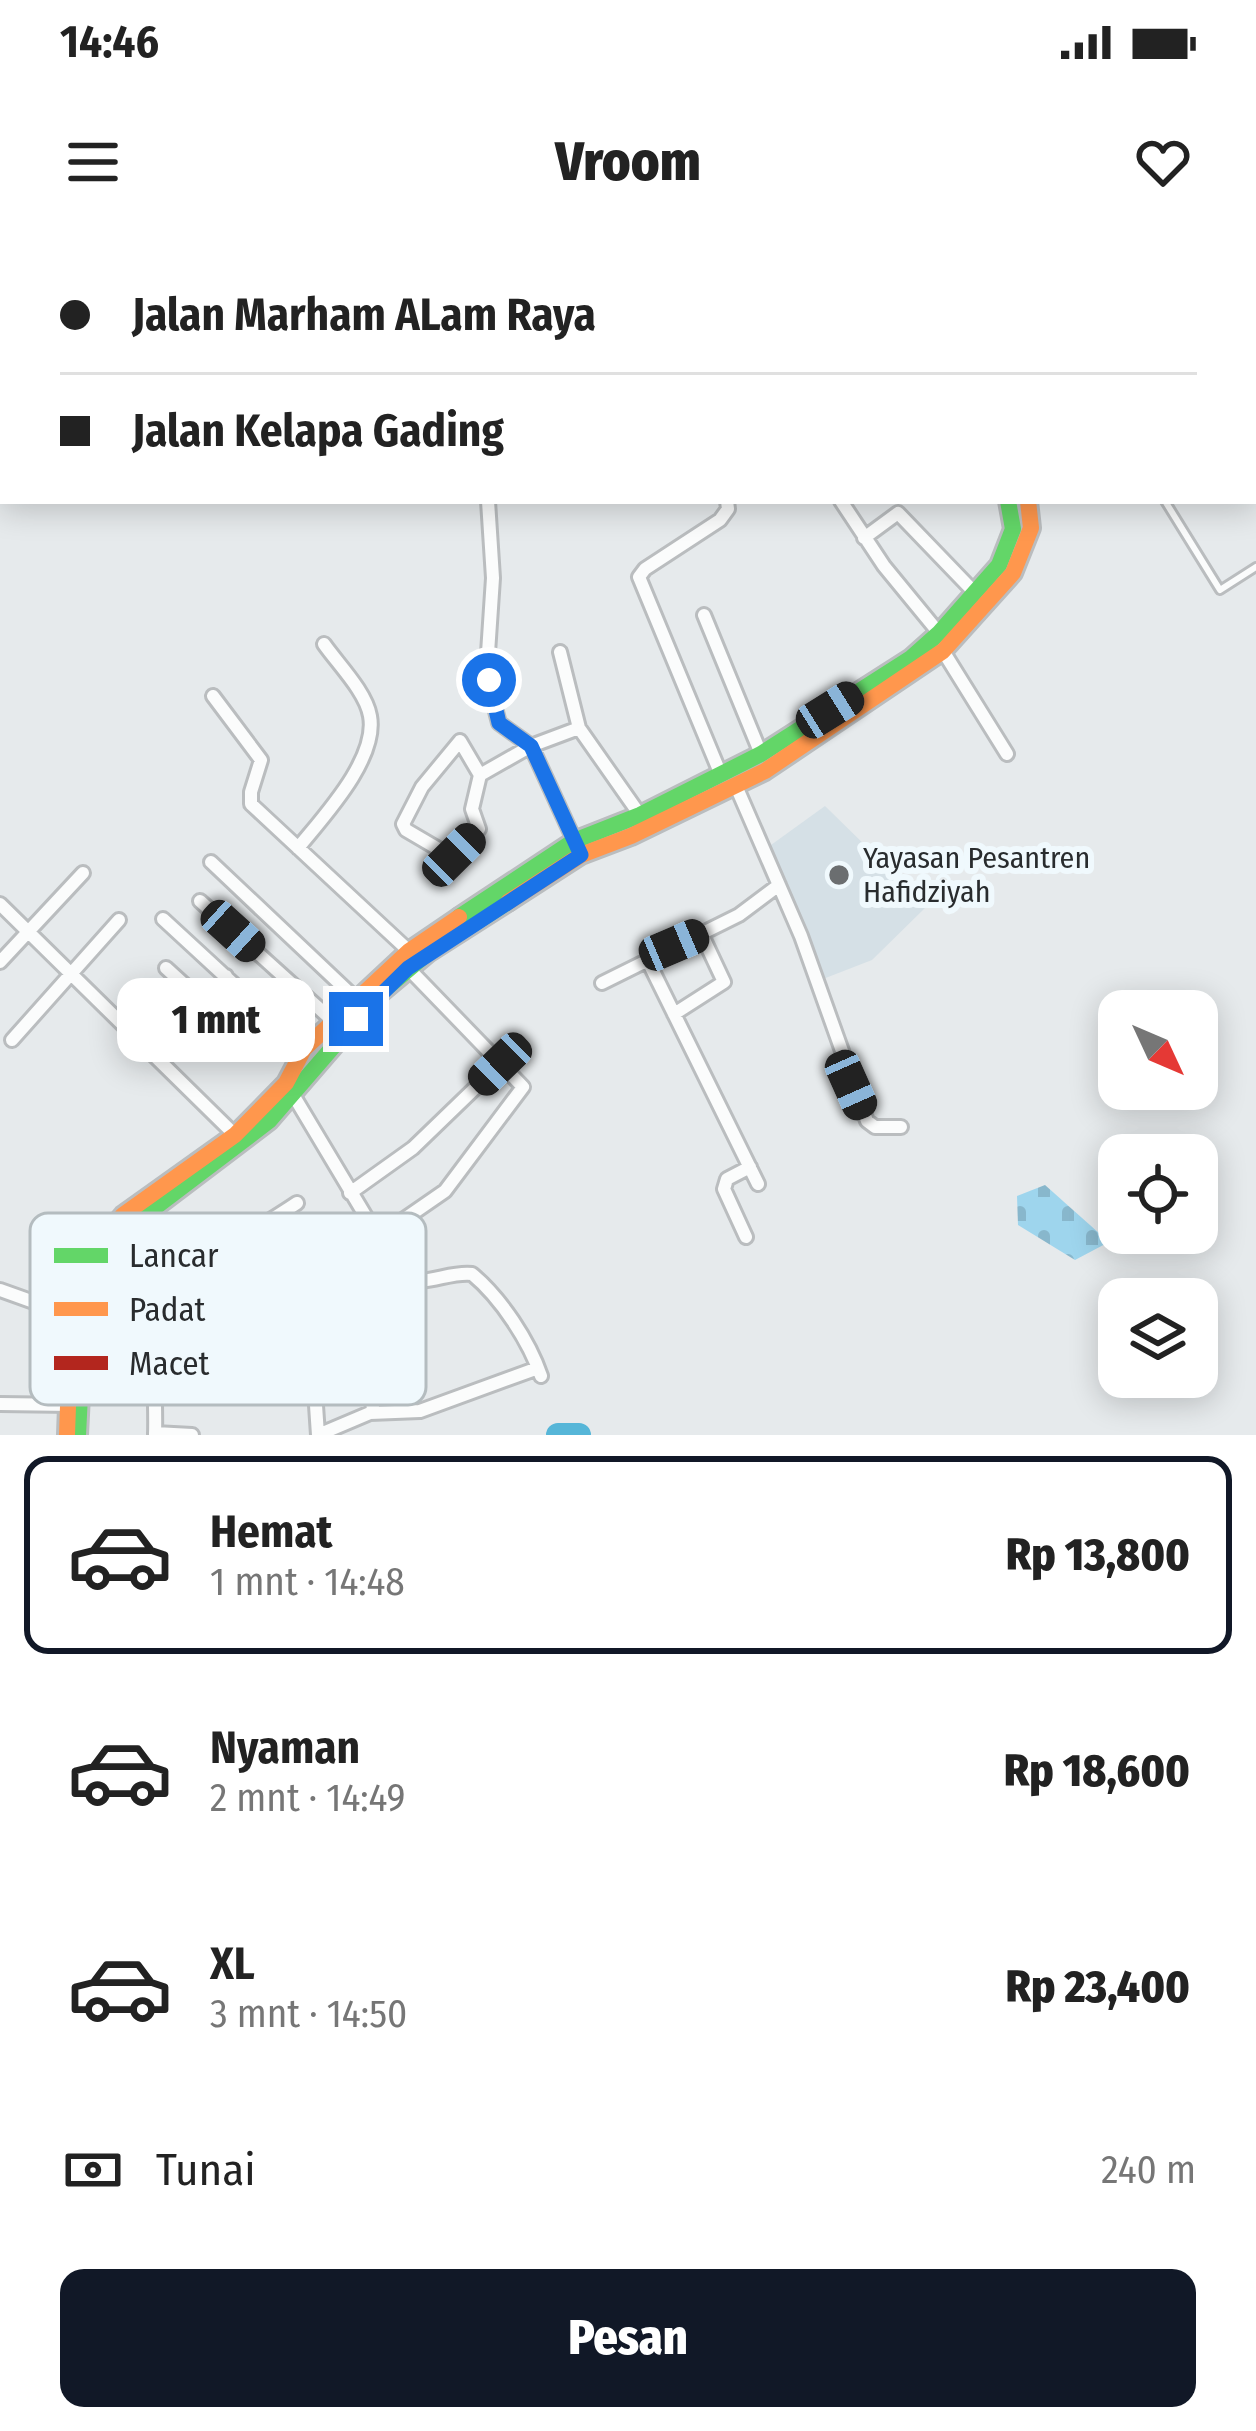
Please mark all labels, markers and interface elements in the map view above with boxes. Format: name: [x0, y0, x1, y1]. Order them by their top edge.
text: 14:46: [60, 15, 159, 69]
icon: menu: [60, 129, 126, 195]
icon: heart: [1130, 129, 1196, 195]
text: Vroom: [555, 130, 701, 194]
text: Jalan Marham ALam Raya: [132, 288, 596, 342]
text: Jalan Kelapa Gading: [132, 404, 504, 458]
route start: [462, 653, 516, 707]
car: [790, 676, 870, 744]
car: [416, 817, 492, 893]
place label: Yayasan Pesantren Hafidziyah: [863, 840, 1090, 910]
marker: Yayasan Pesantren Hafidziyah: [826, 862, 852, 888]
car: [194, 894, 272, 968]
car: [634, 914, 714, 976]
callout: 1 mnt: [116, 977, 314, 1061]
north arrow: [1098, 990, 1218, 1110]
map controls: [1098, 990, 1218, 1398]
route end: [329, 992, 383, 1046]
text: 1 mnt: [172, 997, 260, 1043]
car: [462, 1026, 538, 1102]
car: [820, 1045, 882, 1125]
button: locate: [1098, 1134, 1218, 1254]
legend: [30, 1213, 426, 1405]
text: Lancar: [129, 1236, 219, 1276]
button: layers: [1098, 1278, 1218, 1398]
text: Padat: [129, 1290, 206, 1330]
text: Macet: [129, 1344, 209, 1384]
icon: car: [66, 1501, 174, 1609]
text: Hemat: [210, 1505, 332, 1559]
text: Rp 13,800: [1006, 1528, 1190, 1582]
text: 1 mnt · 14:48: [210, 1559, 405, 1605]
icon: car: [66, 1717, 174, 1825]
text: Nyaman: [210, 1721, 360, 1775]
text: Rp 18,600: [1004, 1744, 1190, 1798]
text: 2 mnt · 14:49: [210, 1775, 406, 1821]
icon: car: [66, 1933, 174, 2041]
text: XL: [210, 1937, 255, 1991]
text: Rp 23,400: [1005, 1960, 1190, 2014]
text: 3 mnt · 14:50: [210, 1991, 407, 2037]
icon: cash: [60, 2137, 126, 2203]
text: Tunai: [156, 2143, 256, 2197]
text: 240 m: [1101, 2147, 1196, 2193]
button: Pesan: [60, 2269, 1196, 2407]

